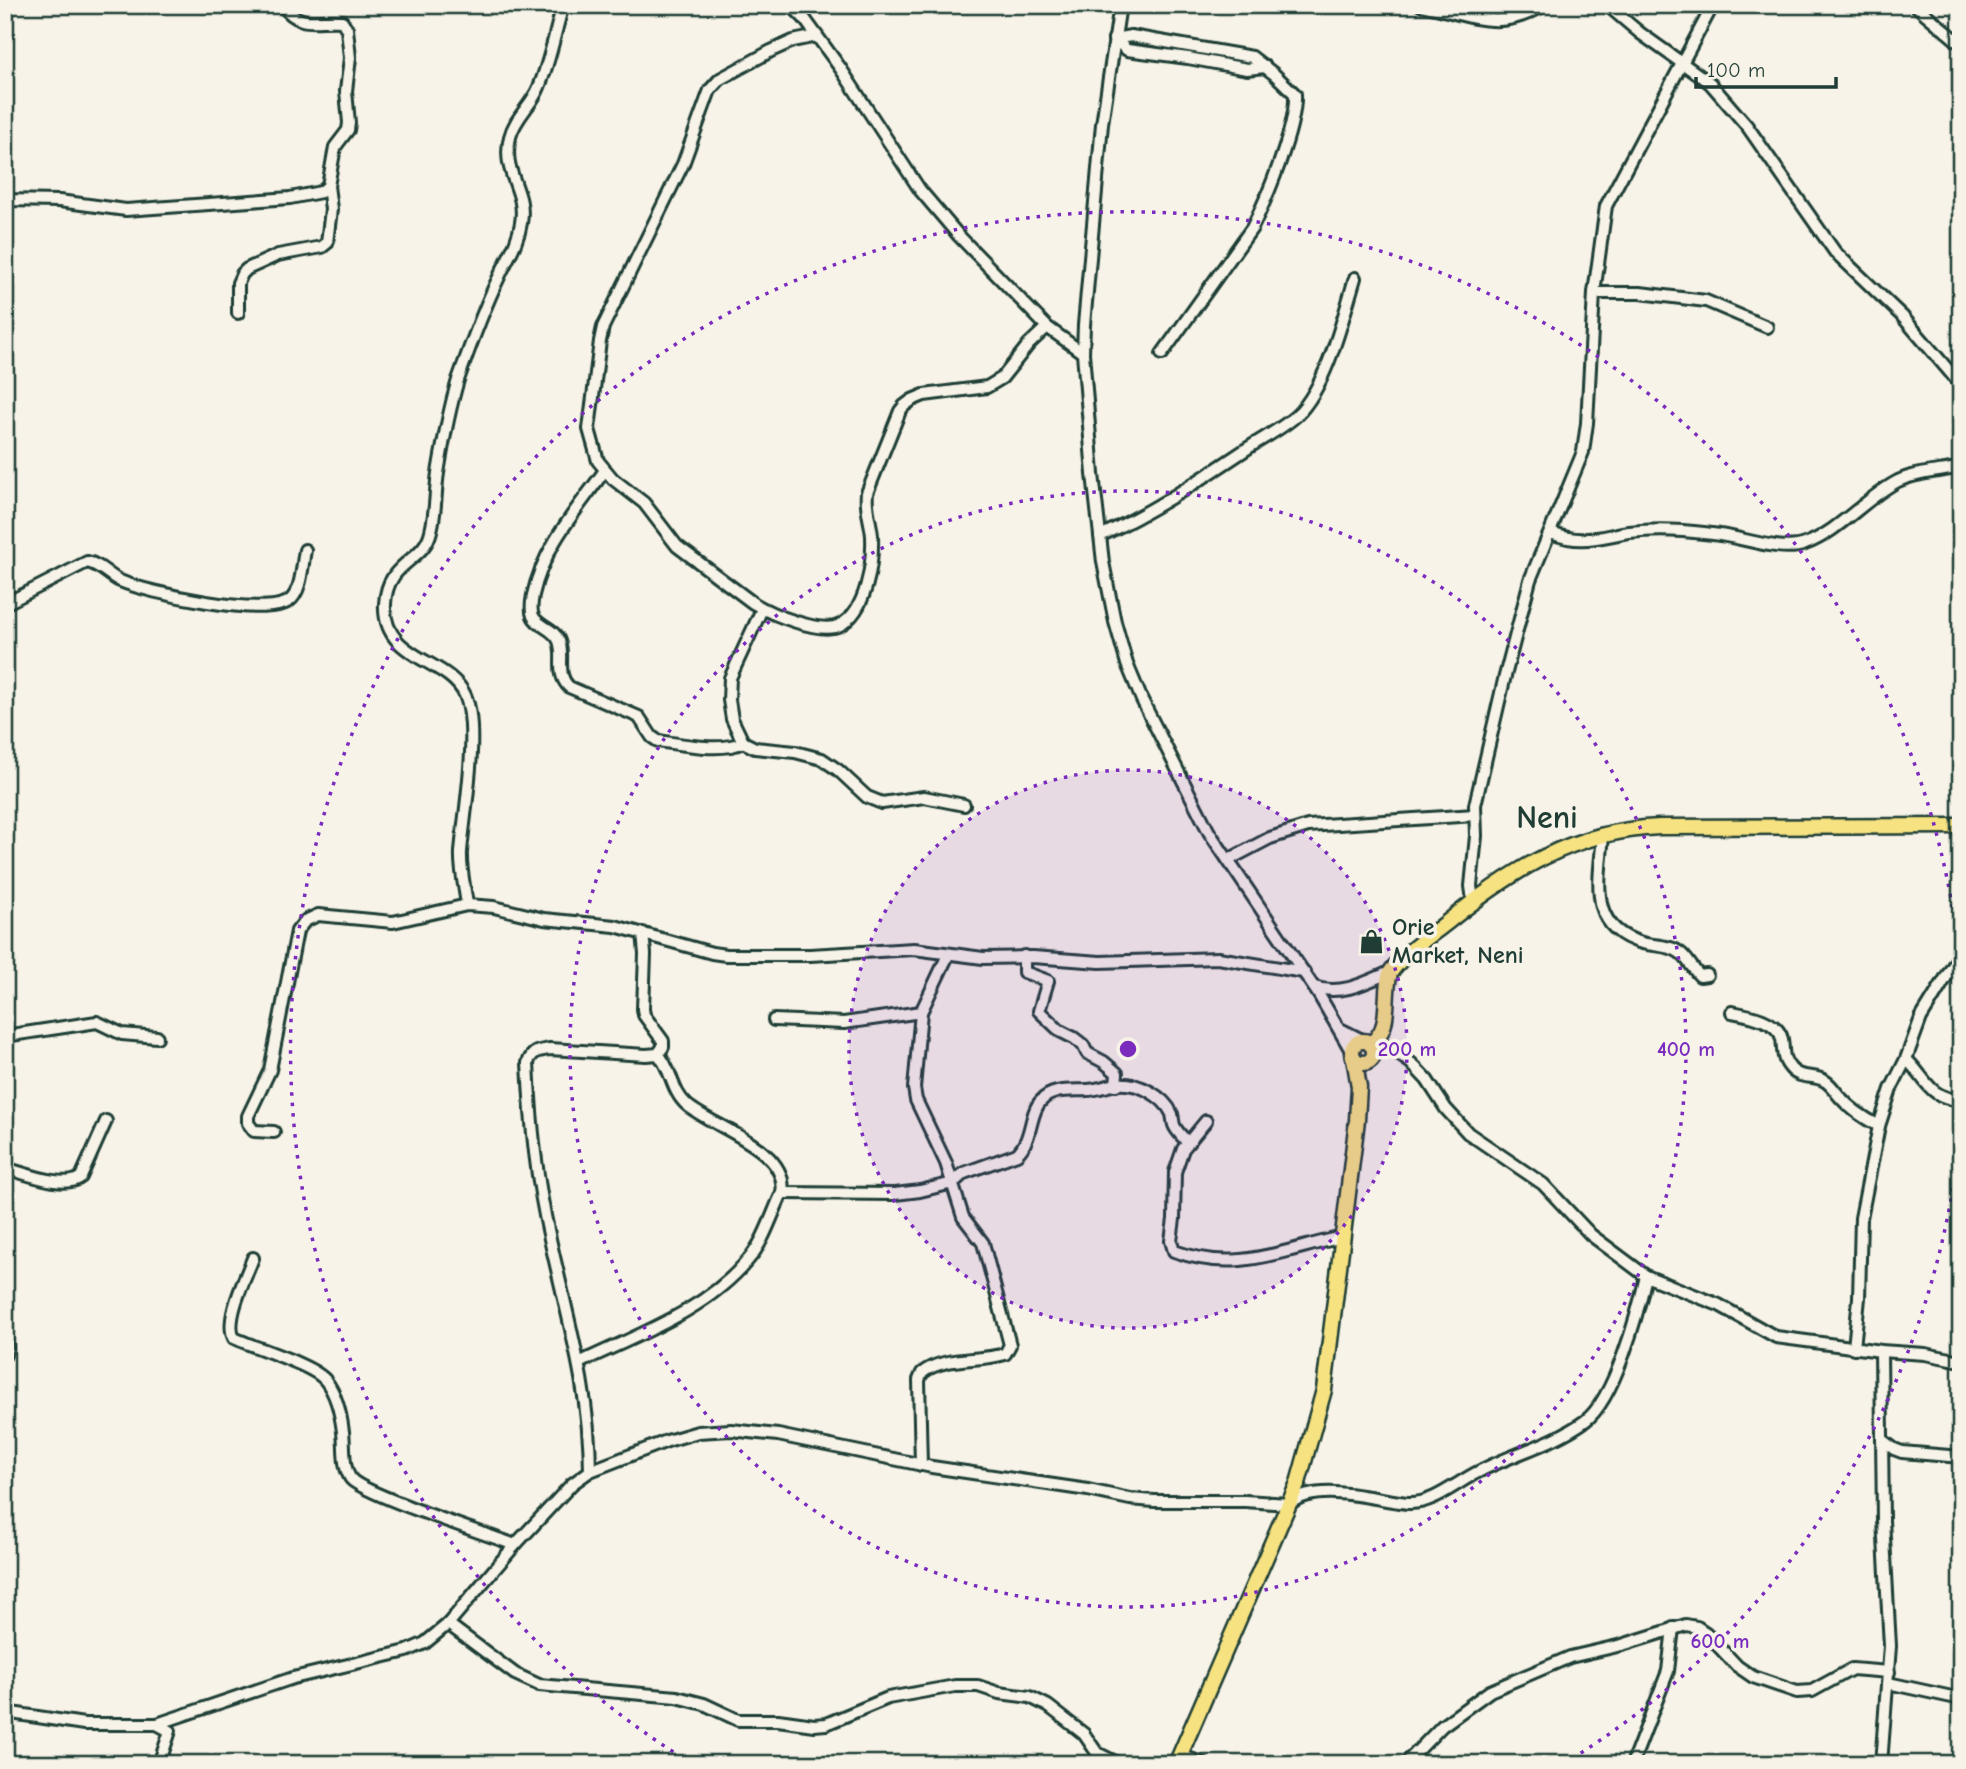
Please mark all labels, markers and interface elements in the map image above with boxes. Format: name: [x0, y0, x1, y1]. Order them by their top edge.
scale bar: [1696, 46, 1836, 90]
text: 100 m: [1707, 58, 1765, 82]
district label: Neni: [1516, 799, 1578, 836]
place label: Orie Market, Neni: [1392, 913, 1524, 969]
shop icon: Orie Market, Neni: [1358, 927, 1386, 955]
centre of rings: [1116, 1037, 1140, 1061]
text: 200 m: [1378, 1037, 1436, 1061]
text: 400 m: [1657, 1037, 1715, 1061]
text: 600 m: [1690, 1629, 1750, 1653]

